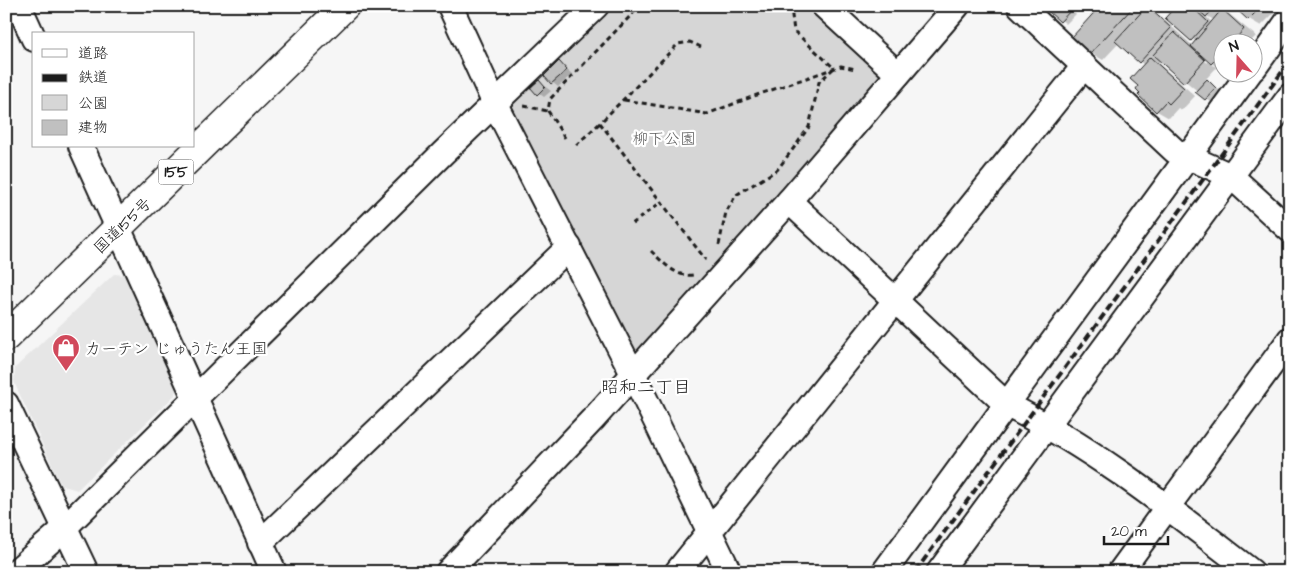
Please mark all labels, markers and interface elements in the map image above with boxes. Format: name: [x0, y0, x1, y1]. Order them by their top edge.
legend: [32, 32, 195, 148]
north arrow: [1214, 32, 1264, 82]
text: N: [1226, 36, 1242, 58]
text: 道路: [78, 43, 108, 64]
text: 鉄道: [78, 67, 108, 88]
text: 公園: [78, 93, 108, 114]
text: 建物: [78, 117, 108, 138]
park label: 柳下公園: [632, 128, 696, 150]
road number: 155: [158, 160, 194, 184]
street label: 国道155号: [89, 193, 156, 259]
shop icon: カーテン じゅうたん王国: [51, 333, 81, 372]
place label: カーテン じゅうたん王国: [85, 338, 267, 360]
district label: 昭和二丁目: [601, 375, 691, 400]
scale bar: [1104, 513, 1167, 545]
text: 20 m: [1111, 521, 1147, 542]

